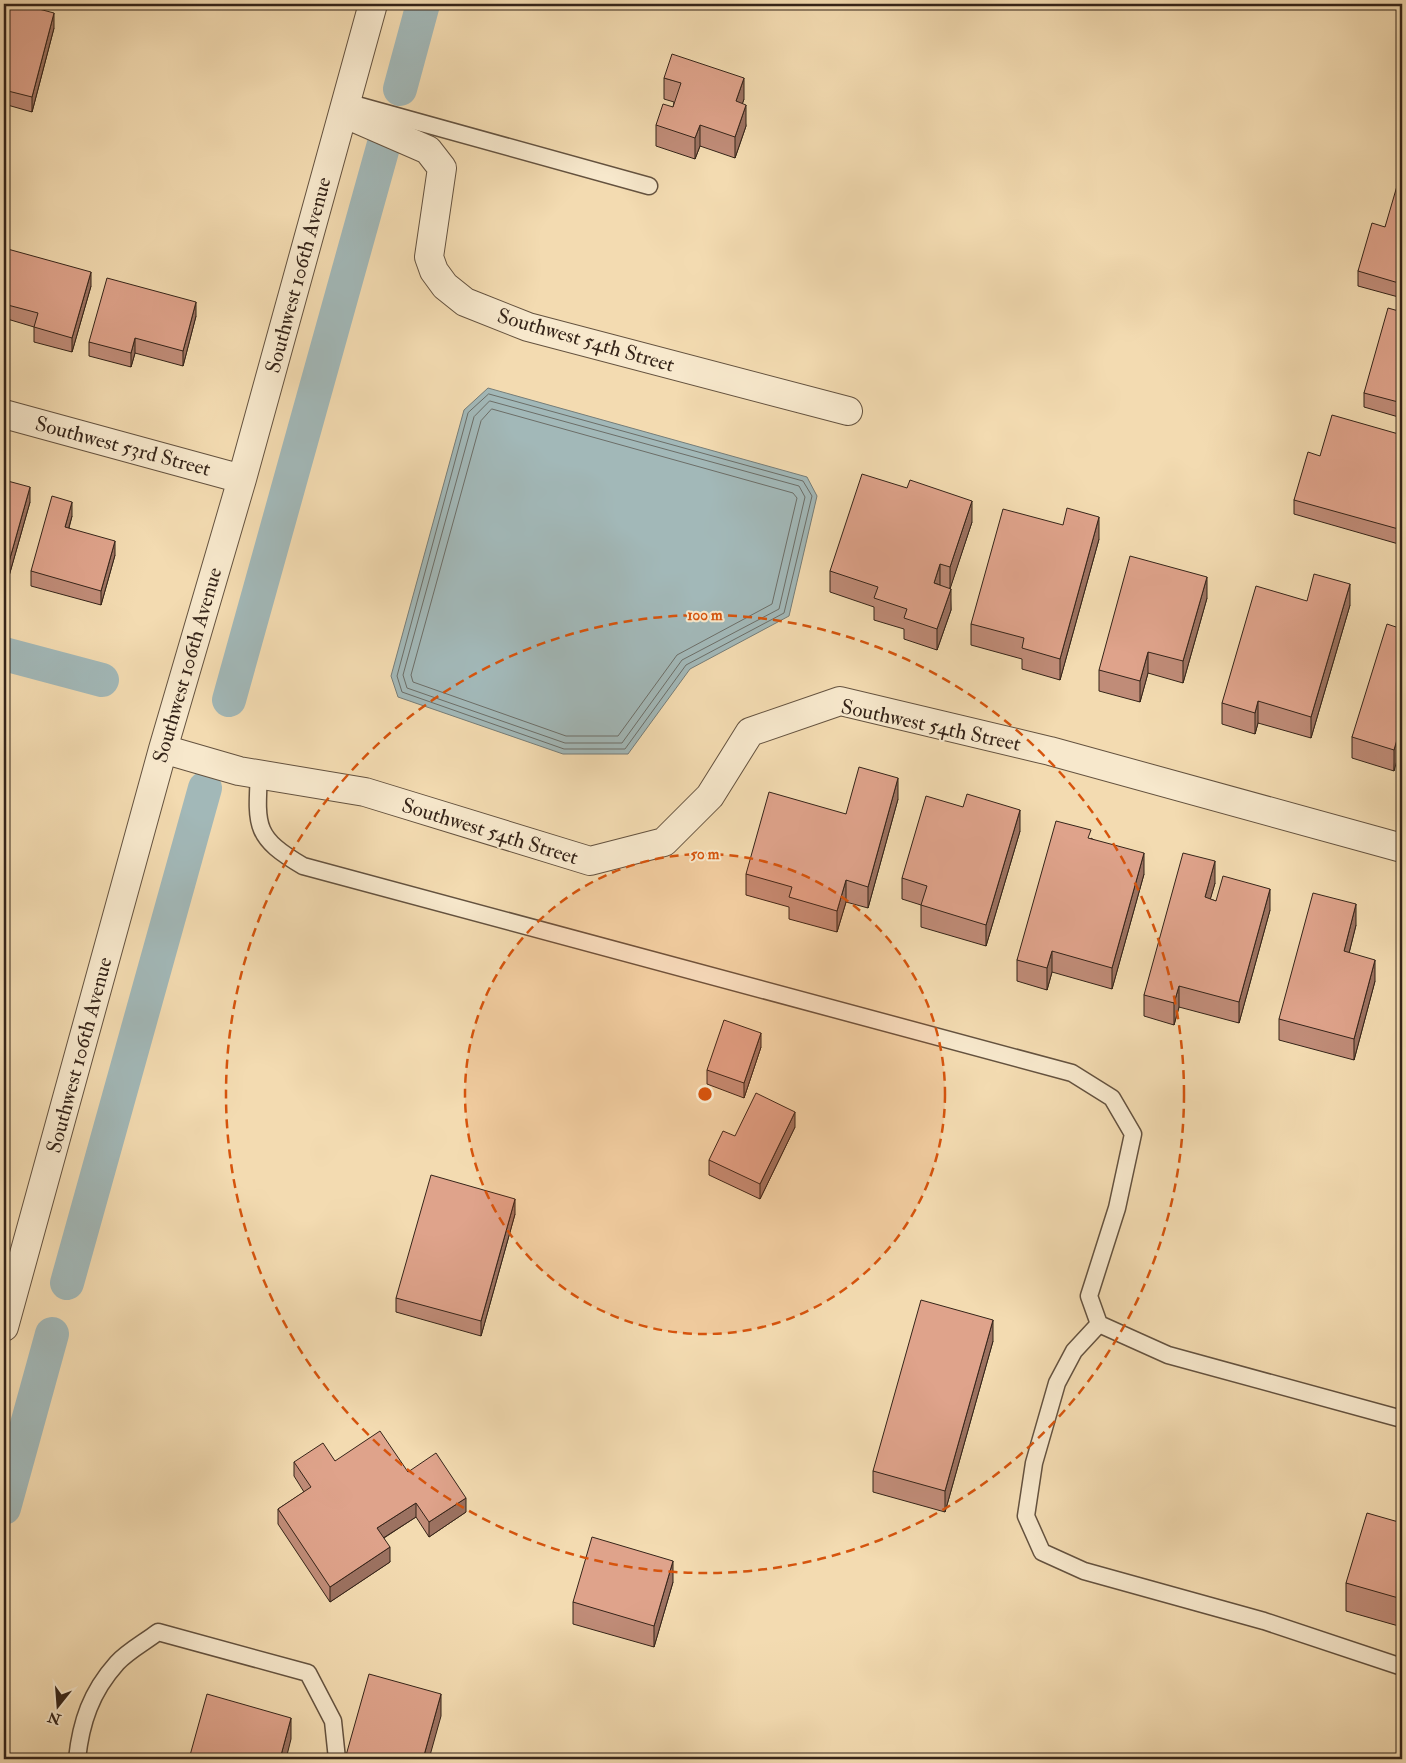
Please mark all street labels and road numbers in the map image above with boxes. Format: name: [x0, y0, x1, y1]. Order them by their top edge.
street label: Southwest 106th Avenue: [259, 174, 338, 376]
street label: Southwest 54th Street: [494, 302, 678, 379]
street label: Southwest 53rd Street: [32, 410, 214, 483]
street label: Southwest 106th Avenue: [147, 564, 228, 766]
street label: Southwest 54th Street: [839, 693, 1023, 758]
street label: Southwest 54th Street: [398, 792, 581, 871]
street label: Southwest 106th Avenue: [40, 954, 119, 1156]

